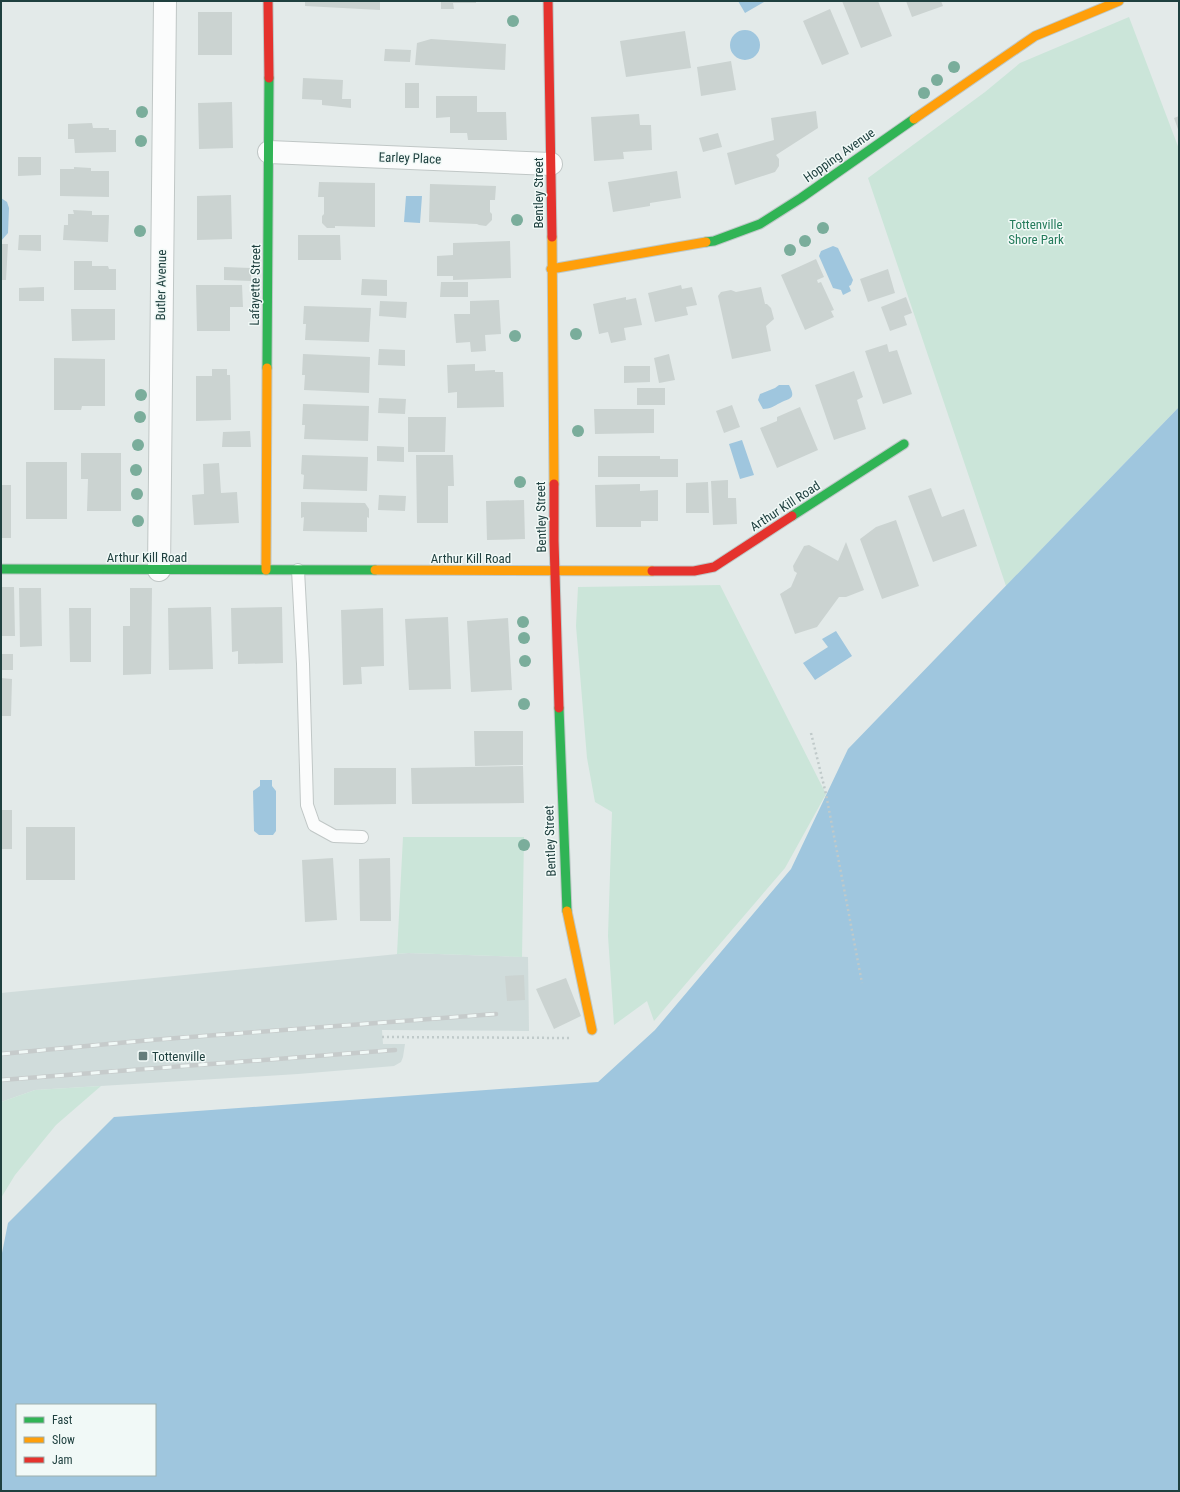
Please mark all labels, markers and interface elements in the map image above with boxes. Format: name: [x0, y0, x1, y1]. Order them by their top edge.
street label: Hopping Avenue: [800, 125, 878, 185]
street label: Earley Place: [378, 149, 442, 167]
street label: Bentley Street: [531, 157, 546, 229]
park label: Tottenville Shore Park: [1008, 217, 1064, 247]
street label: Lafayette Street: [247, 244, 263, 326]
street label: Butler Avenue: [153, 250, 169, 320]
street label: Arthur Kill Road: [747, 478, 823, 534]
street label: Bentley Street: [533, 481, 549, 553]
street label: Arthur Kill Road: [107, 550, 187, 565]
street label: Arthur Kill Road: [431, 551, 511, 566]
street label: Bentley Street: [541, 805, 559, 877]
place label: Tottenville: [152, 1049, 205, 1064]
marker: Tottenville: [137, 1050, 149, 1062]
legend: [16, 1404, 156, 1476]
text: Fast: [52, 1413, 73, 1427]
text: Slow: [52, 1433, 75, 1447]
text: Jam: [52, 1453, 73, 1467]

